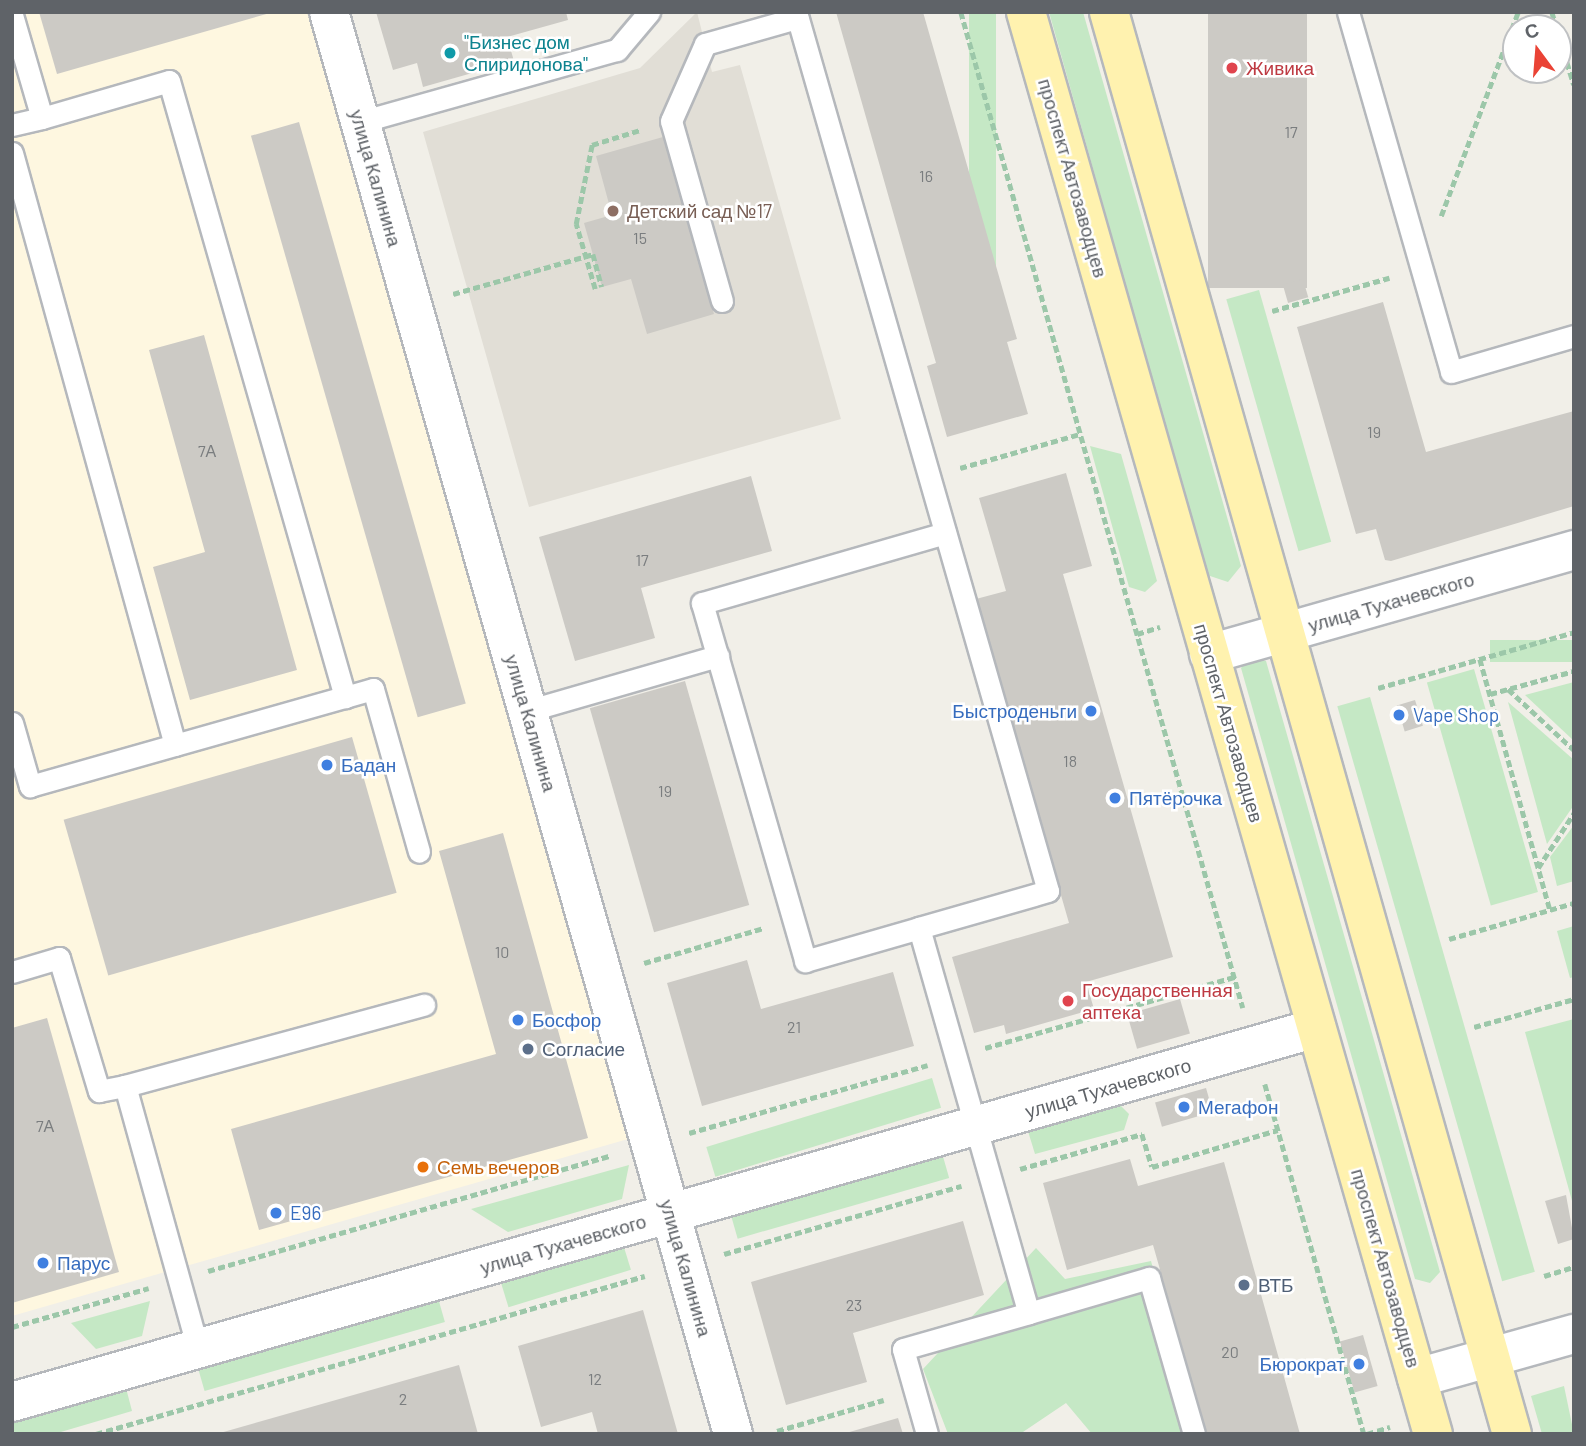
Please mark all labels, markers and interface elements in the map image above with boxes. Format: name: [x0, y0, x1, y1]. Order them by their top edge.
north arrow: [1502, 14, 1572, 84]
text: С: [1522, 17, 1541, 43]
place label: "Бизнес дом Спиридонова": [464, 31, 588, 75]
marker: "Бизнес дом Спиридонова": [442, 45, 458, 61]
place label: Живика: [1246, 57, 1314, 79]
marker: Живика: [1224, 60, 1240, 76]
street label: проспект Автозаводцев: [1034, 76, 1112, 280]
street label: улица Калинина: [346, 107, 406, 249]
house number: 17: [1284, 122, 1298, 142]
house number: 16: [919, 166, 933, 186]
place label: Детский сад №17: [627, 200, 772, 222]
marker: Детский сад №17: [605, 203, 621, 219]
house number: 15: [633, 228, 647, 248]
house number: 19: [1367, 422, 1381, 442]
house number: 7А: [198, 441, 216, 461]
house number: 17: [635, 550, 649, 570]
street label: улица Тухачевского: [1305, 567, 1477, 637]
street label: проспект Автозаводцев: [1190, 621, 1268, 825]
street label: улица Калинина: [501, 652, 561, 794]
place label: Быстроденьги: [952, 700, 1077, 722]
marker: Быстроденьги: [1083, 703, 1099, 719]
place label: Vape Shop: [1413, 704, 1499, 726]
marker: Vape Shop: [1391, 707, 1407, 723]
house number: 18: [1063, 751, 1077, 771]
place label: Бадан: [341, 754, 396, 776]
marker: Бадан: [319, 757, 335, 773]
house number: 19: [658, 781, 672, 801]
place label: Пятёрочка: [1129, 787, 1222, 809]
marker: Пятёрочка: [1107, 790, 1123, 806]
house number: 10: [495, 942, 509, 962]
place label: Государственная аптека: [1082, 979, 1233, 1023]
marker: Государственная аптека: [1060, 993, 1076, 1009]
place label: Босфор: [532, 1009, 601, 1031]
marker: Босфор: [510, 1012, 526, 1028]
house number: 21: [787, 1017, 801, 1037]
place label: Согласие: [542, 1038, 625, 1060]
marker: Согласие: [520, 1041, 536, 1057]
street label: улица Тухачевского: [1022, 1053, 1194, 1123]
place label: Мегафон: [1198, 1096, 1278, 1118]
marker: Мегафон: [1176, 1099, 1192, 1115]
house number: 7А: [36, 1116, 54, 1136]
place label: Семь вечеров: [437, 1156, 560, 1178]
marker: Семь вечеров: [415, 1159, 431, 1175]
street label: проспект Автозаводцев: [1347, 1166, 1425, 1370]
street label: улица Калинина: [656, 1197, 716, 1339]
place label: E96: [290, 1202, 321, 1224]
marker: E96: [268, 1205, 284, 1221]
street label: улица Тухачевского: [477, 1209, 649, 1279]
place label: Парус: [57, 1252, 110, 1274]
marker: Парус: [35, 1255, 51, 1271]
place label: ВТБ: [1258, 1274, 1293, 1296]
marker: ВТБ: [1236, 1277, 1252, 1293]
house number: 23: [846, 1295, 862, 1315]
house number: 20: [1221, 1342, 1239, 1362]
place label: Бюрократ: [1259, 1353, 1345, 1375]
marker: Бюрократ: [1351, 1356, 1367, 1372]
house number: 12: [588, 1369, 602, 1389]
house number: 2: [399, 1389, 407, 1409]

